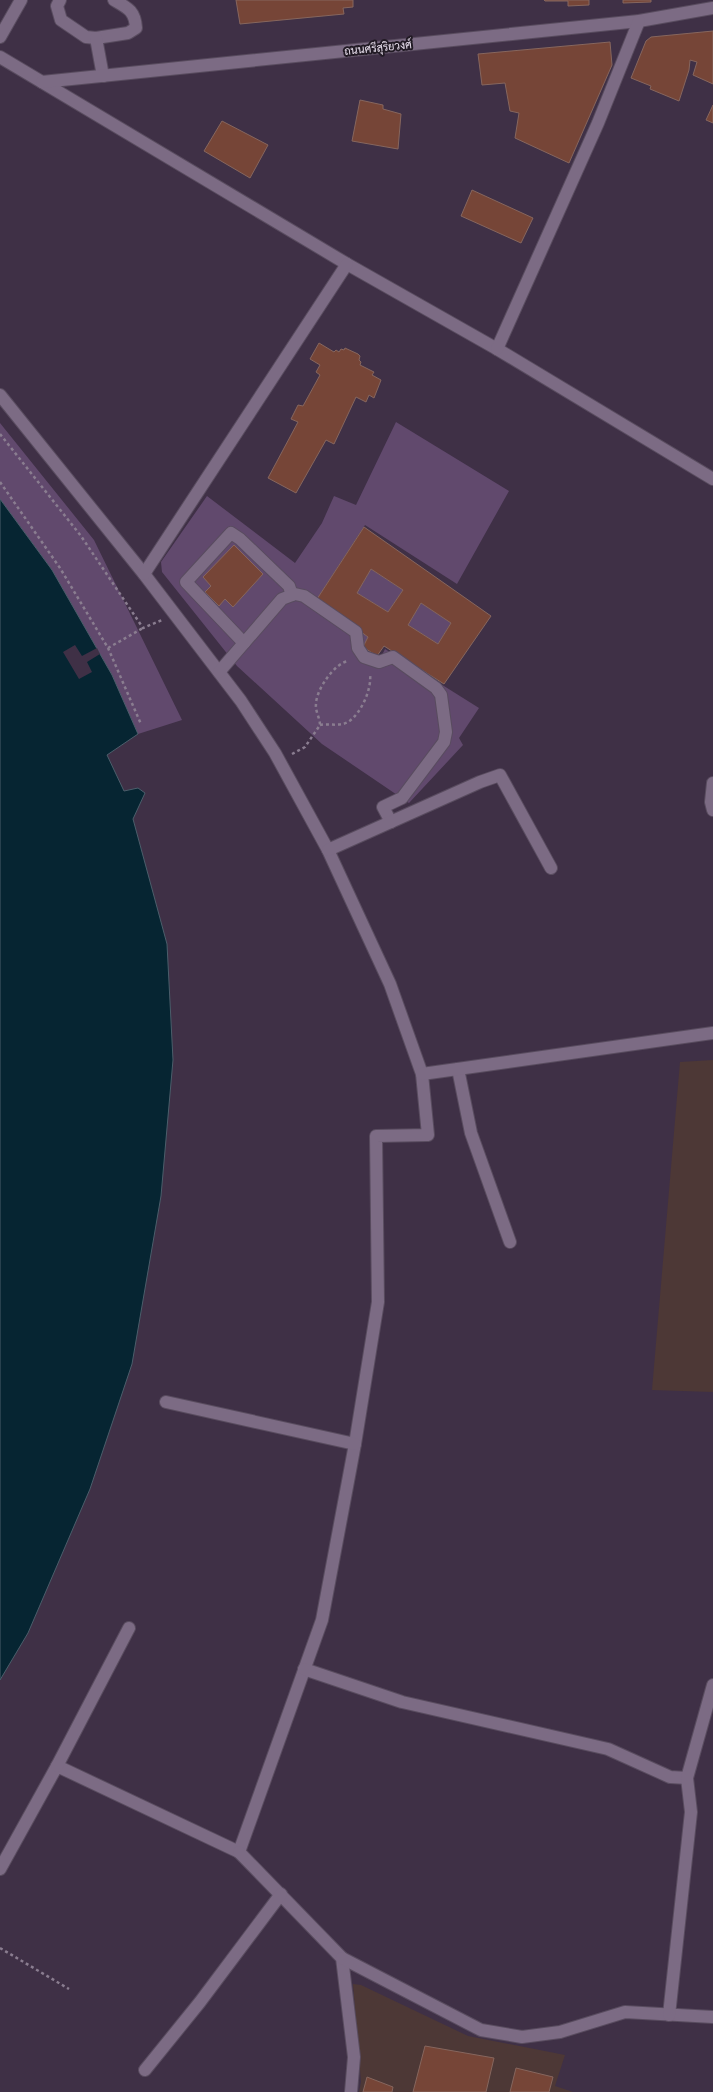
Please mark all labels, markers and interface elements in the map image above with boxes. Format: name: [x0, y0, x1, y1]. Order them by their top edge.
street label: ถนนศรีสุริยวงศ์: [343, 36, 413, 60]

